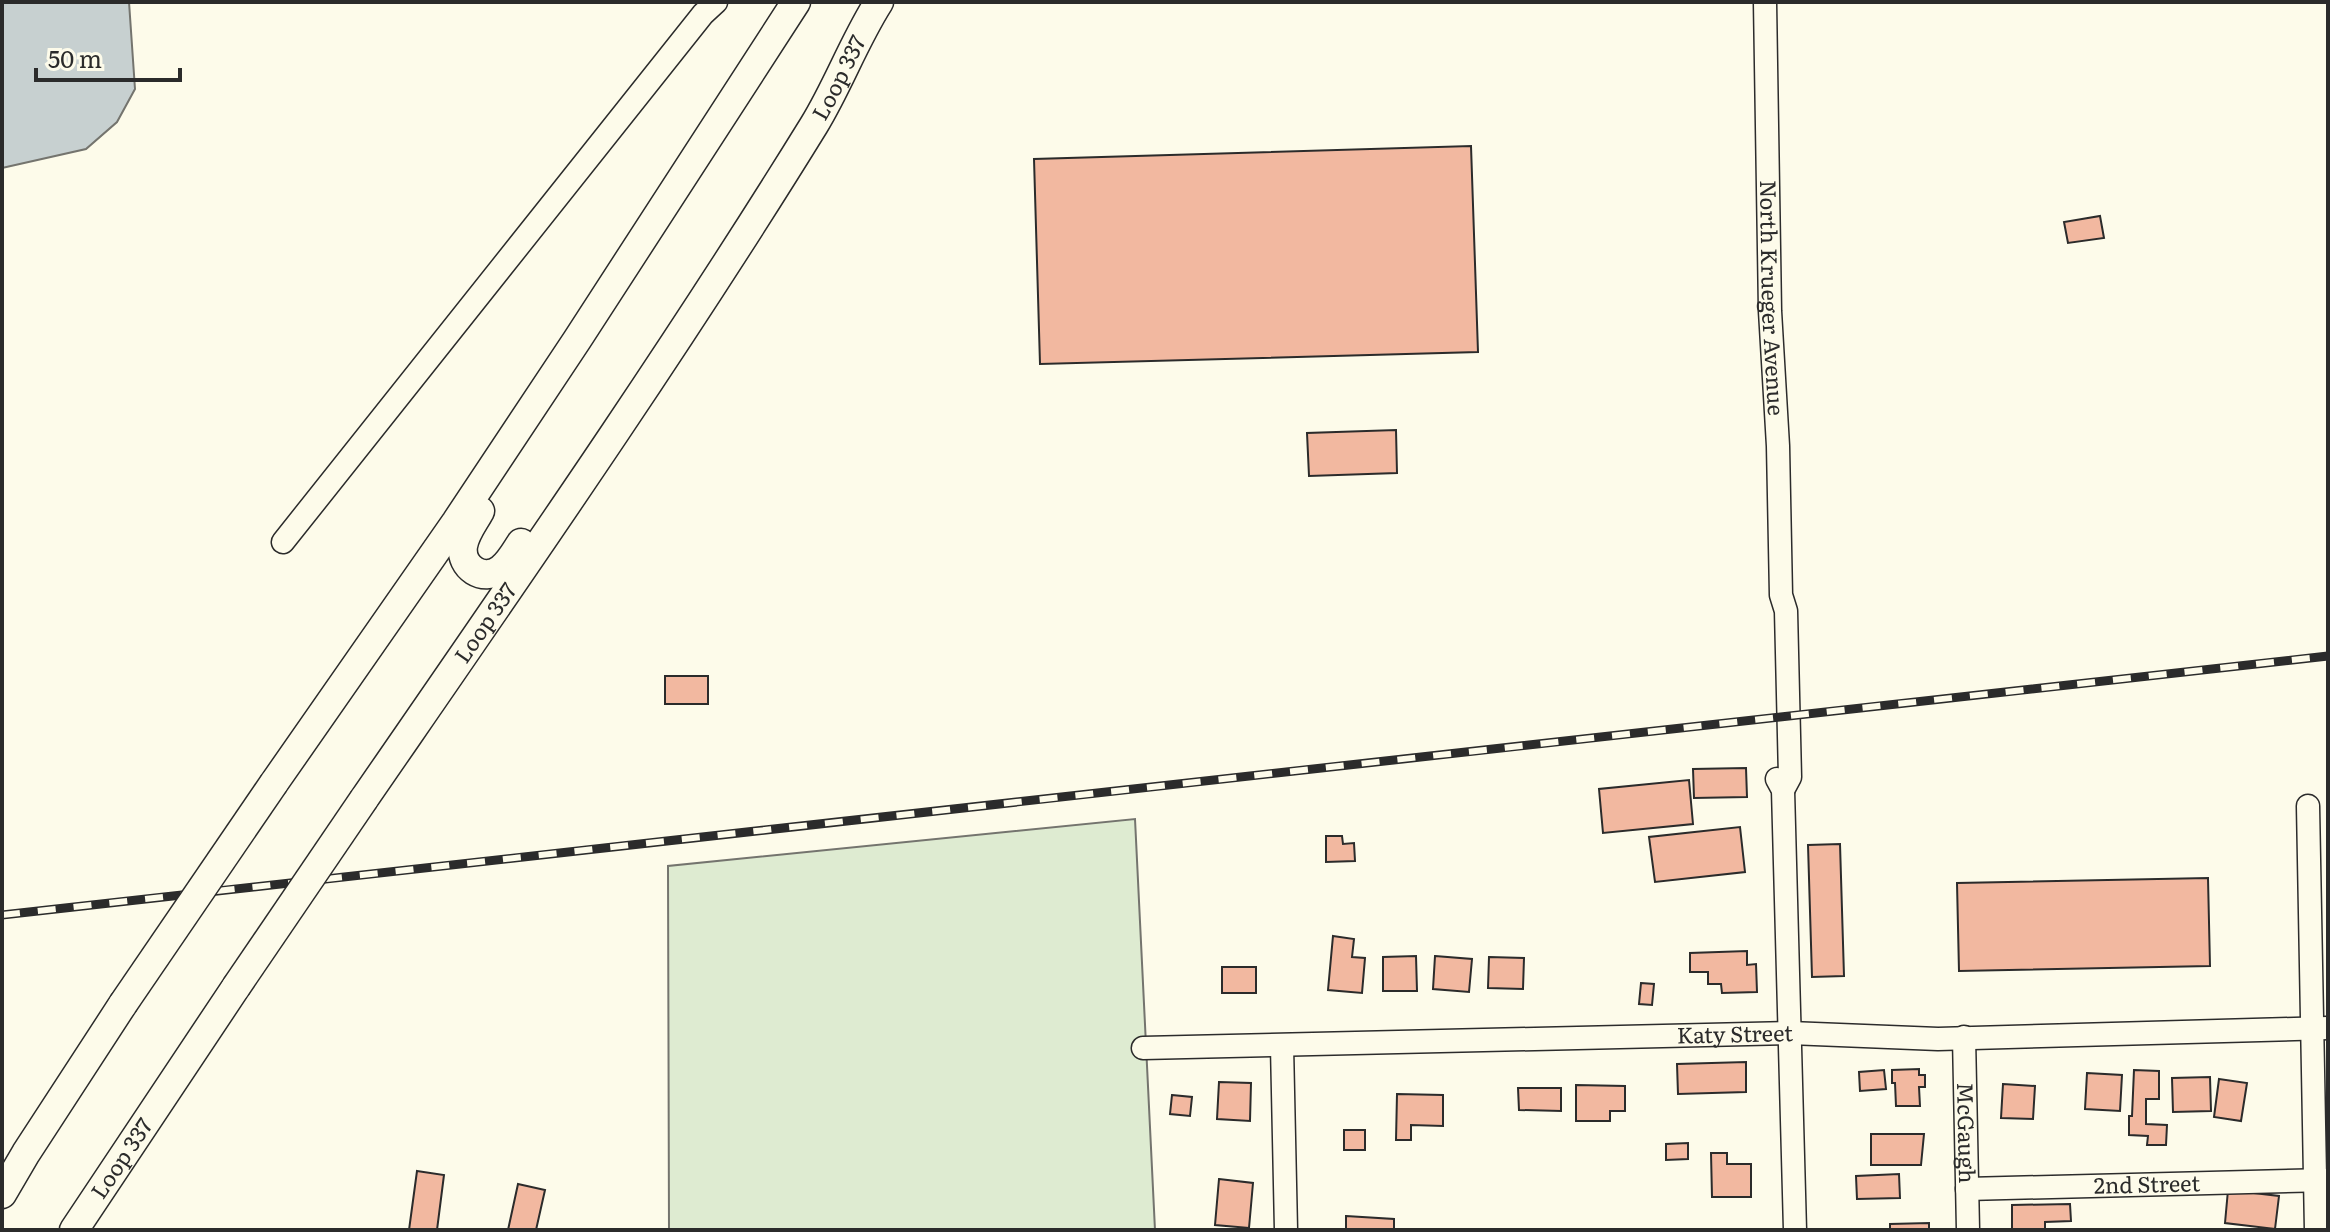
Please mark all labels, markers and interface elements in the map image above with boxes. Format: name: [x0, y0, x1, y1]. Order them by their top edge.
street label: Loop 337: [802, 29, 873, 126]
scale bar: [36, 32, 180, 82]
text: 50 m: [48, 40, 102, 75]
street label: North Krueger Avenue: [1753, 180, 1794, 417]
street label: Loop 337: [445, 575, 524, 669]
street label: Katy Street: [1676, 1015, 1793, 1051]
street label: McGaugh: [1950, 1082, 1985, 1184]
street label: Loop 337: [81, 1110, 160, 1205]
street label: 2nd Street: [2093, 1165, 2201, 1201]

